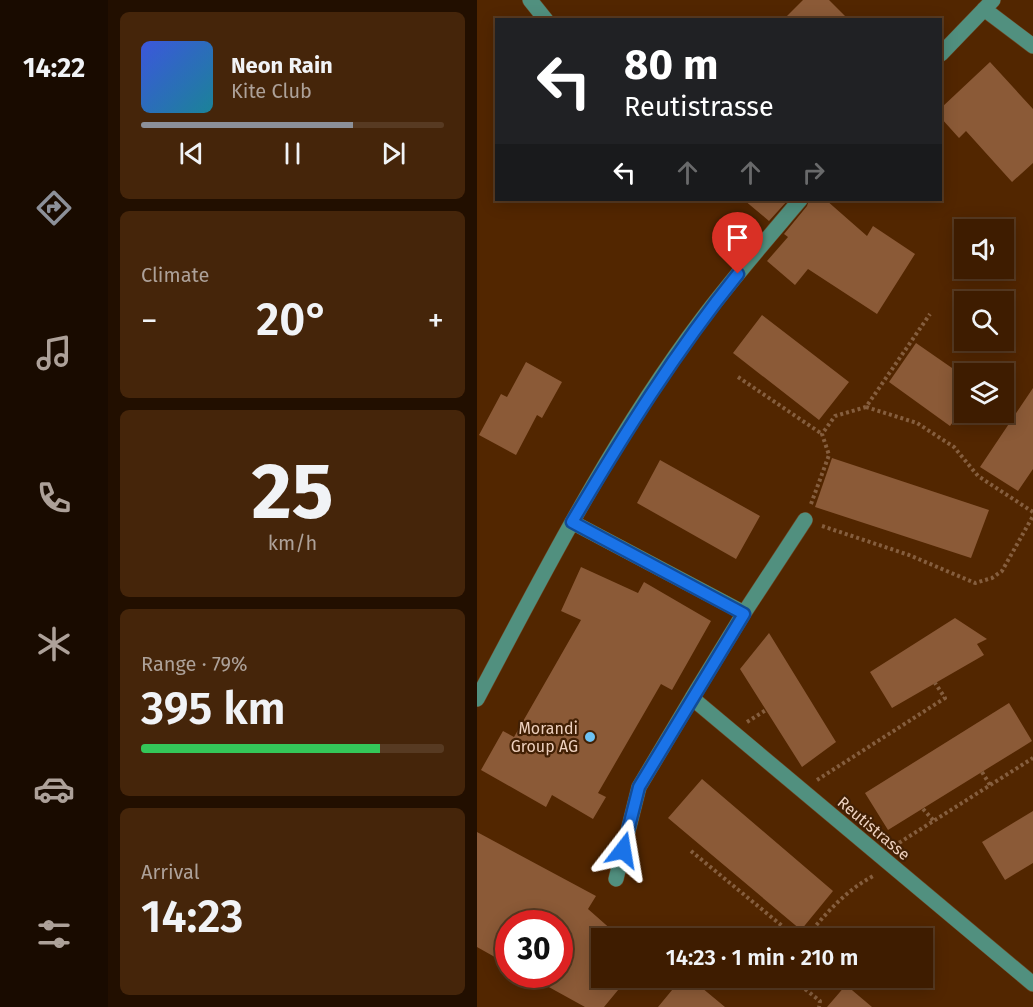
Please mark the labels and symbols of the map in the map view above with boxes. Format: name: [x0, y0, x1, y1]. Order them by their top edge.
pin: [712, 212, 763, 274]
place label: Morandi Group AG: [511, 719, 578, 756]
marker: Morandi Group AG: [583, 730, 597, 744]
street label: Reutistrasse: [834, 793, 914, 864]
position arrow: [591, 818, 655, 882]
speed limit sign: 30: [495, 910, 573, 988]

